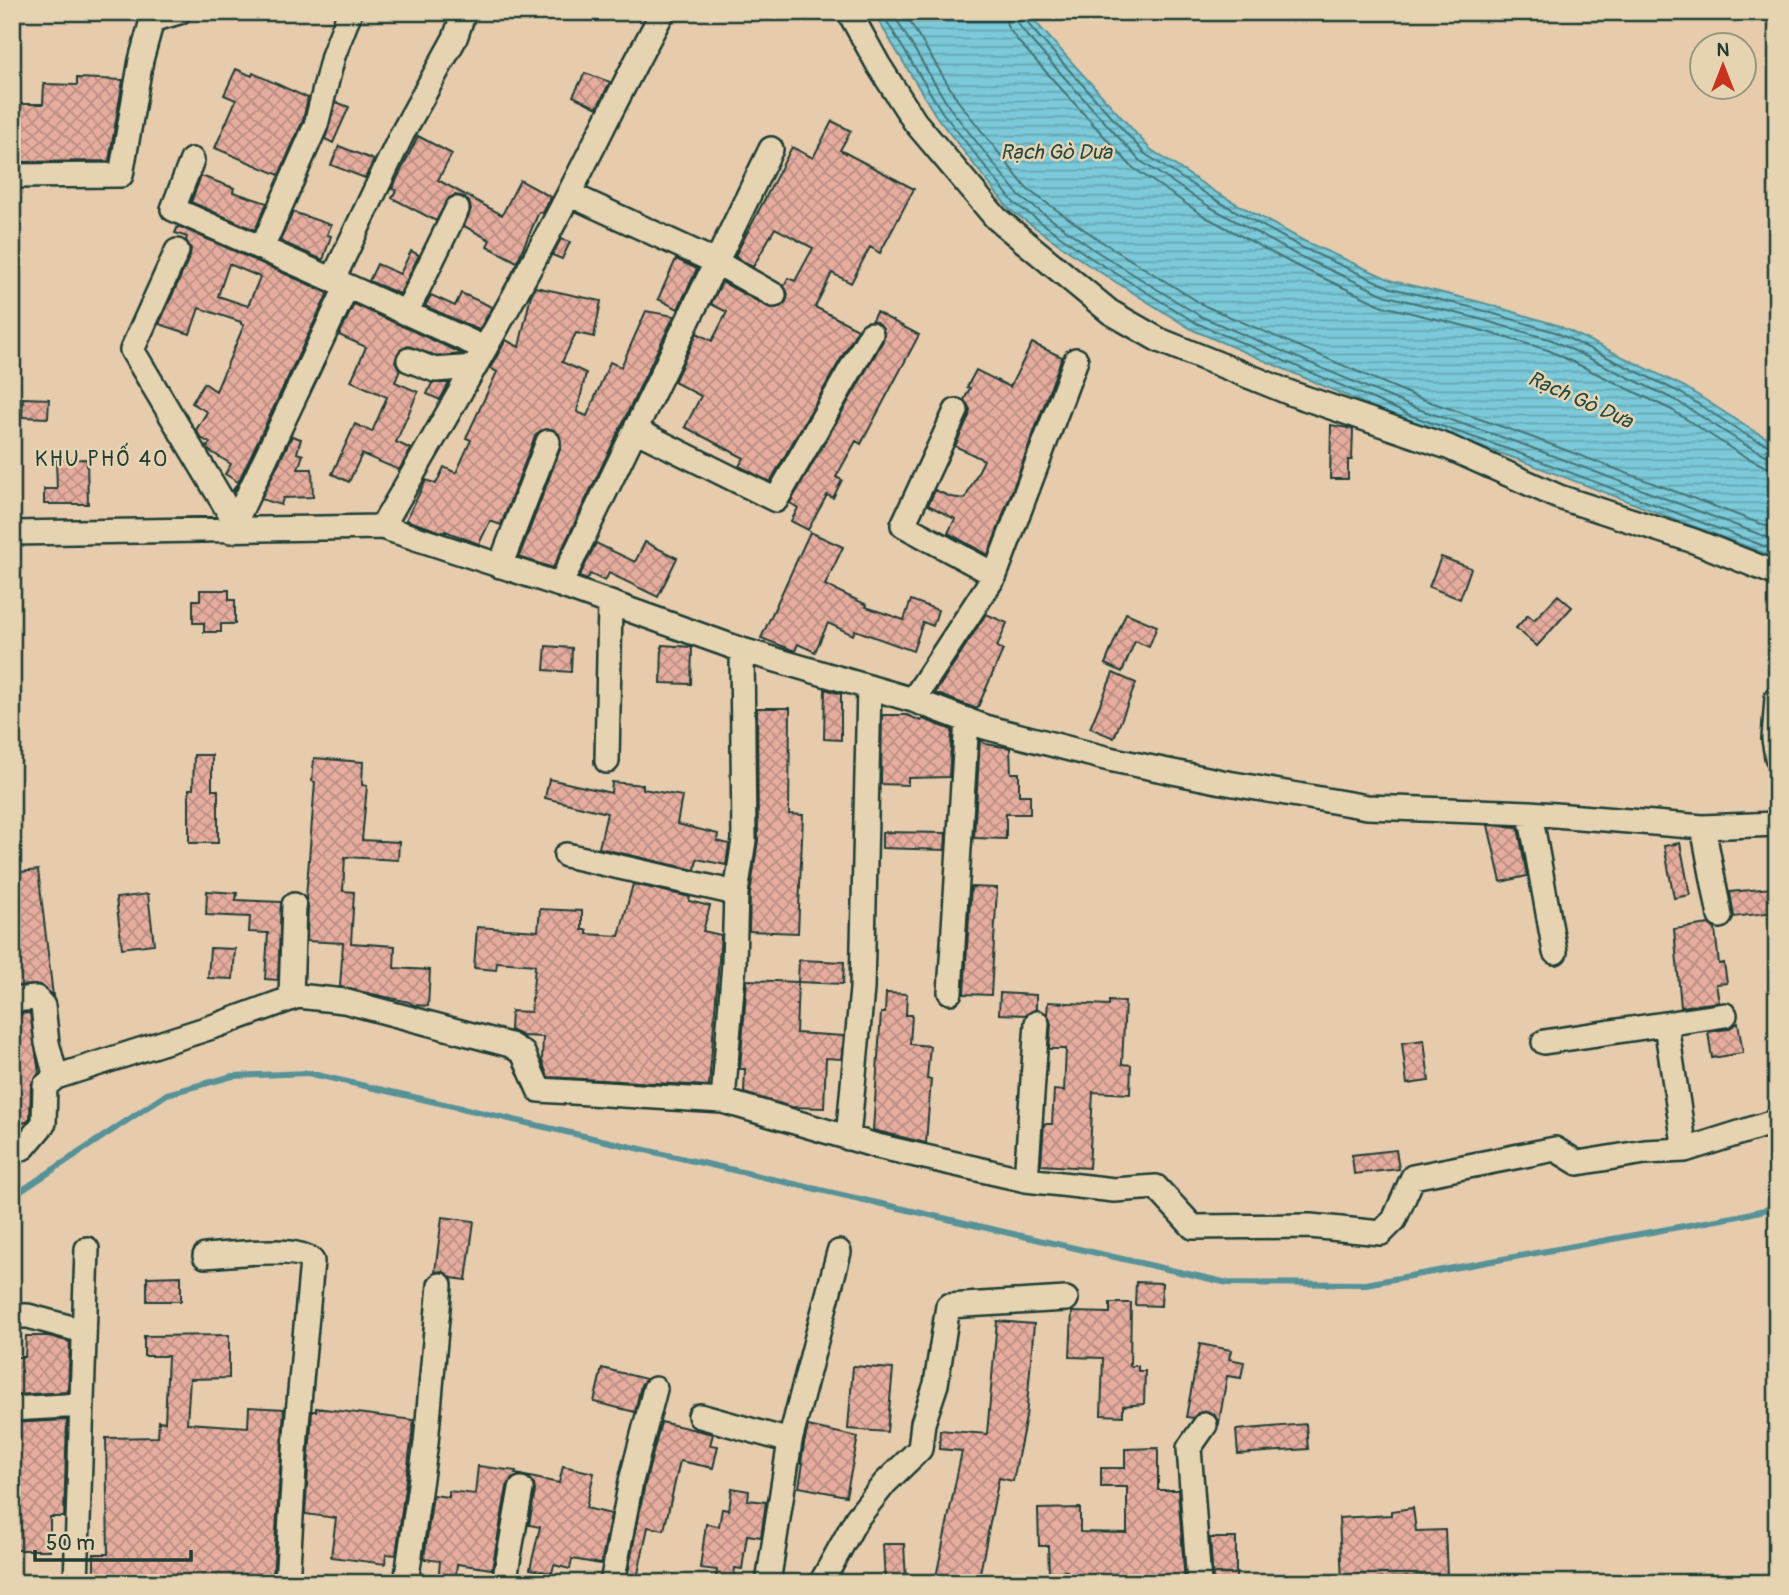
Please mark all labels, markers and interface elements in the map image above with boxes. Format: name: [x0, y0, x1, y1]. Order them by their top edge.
north arrow: [1688, 32, 1758, 102]
text: N: [1717, 38, 1730, 62]
water label: Rạch Gò Dưa: [1000, 139, 1113, 166]
water label: Rạch Gò Dưa: [1524, 365, 1638, 436]
district label: KHU PHỐ 40: [35, 442, 169, 473]
scale bar: [35, 1518, 191, 1562]
text: 50 m: [46, 1530, 95, 1557]

